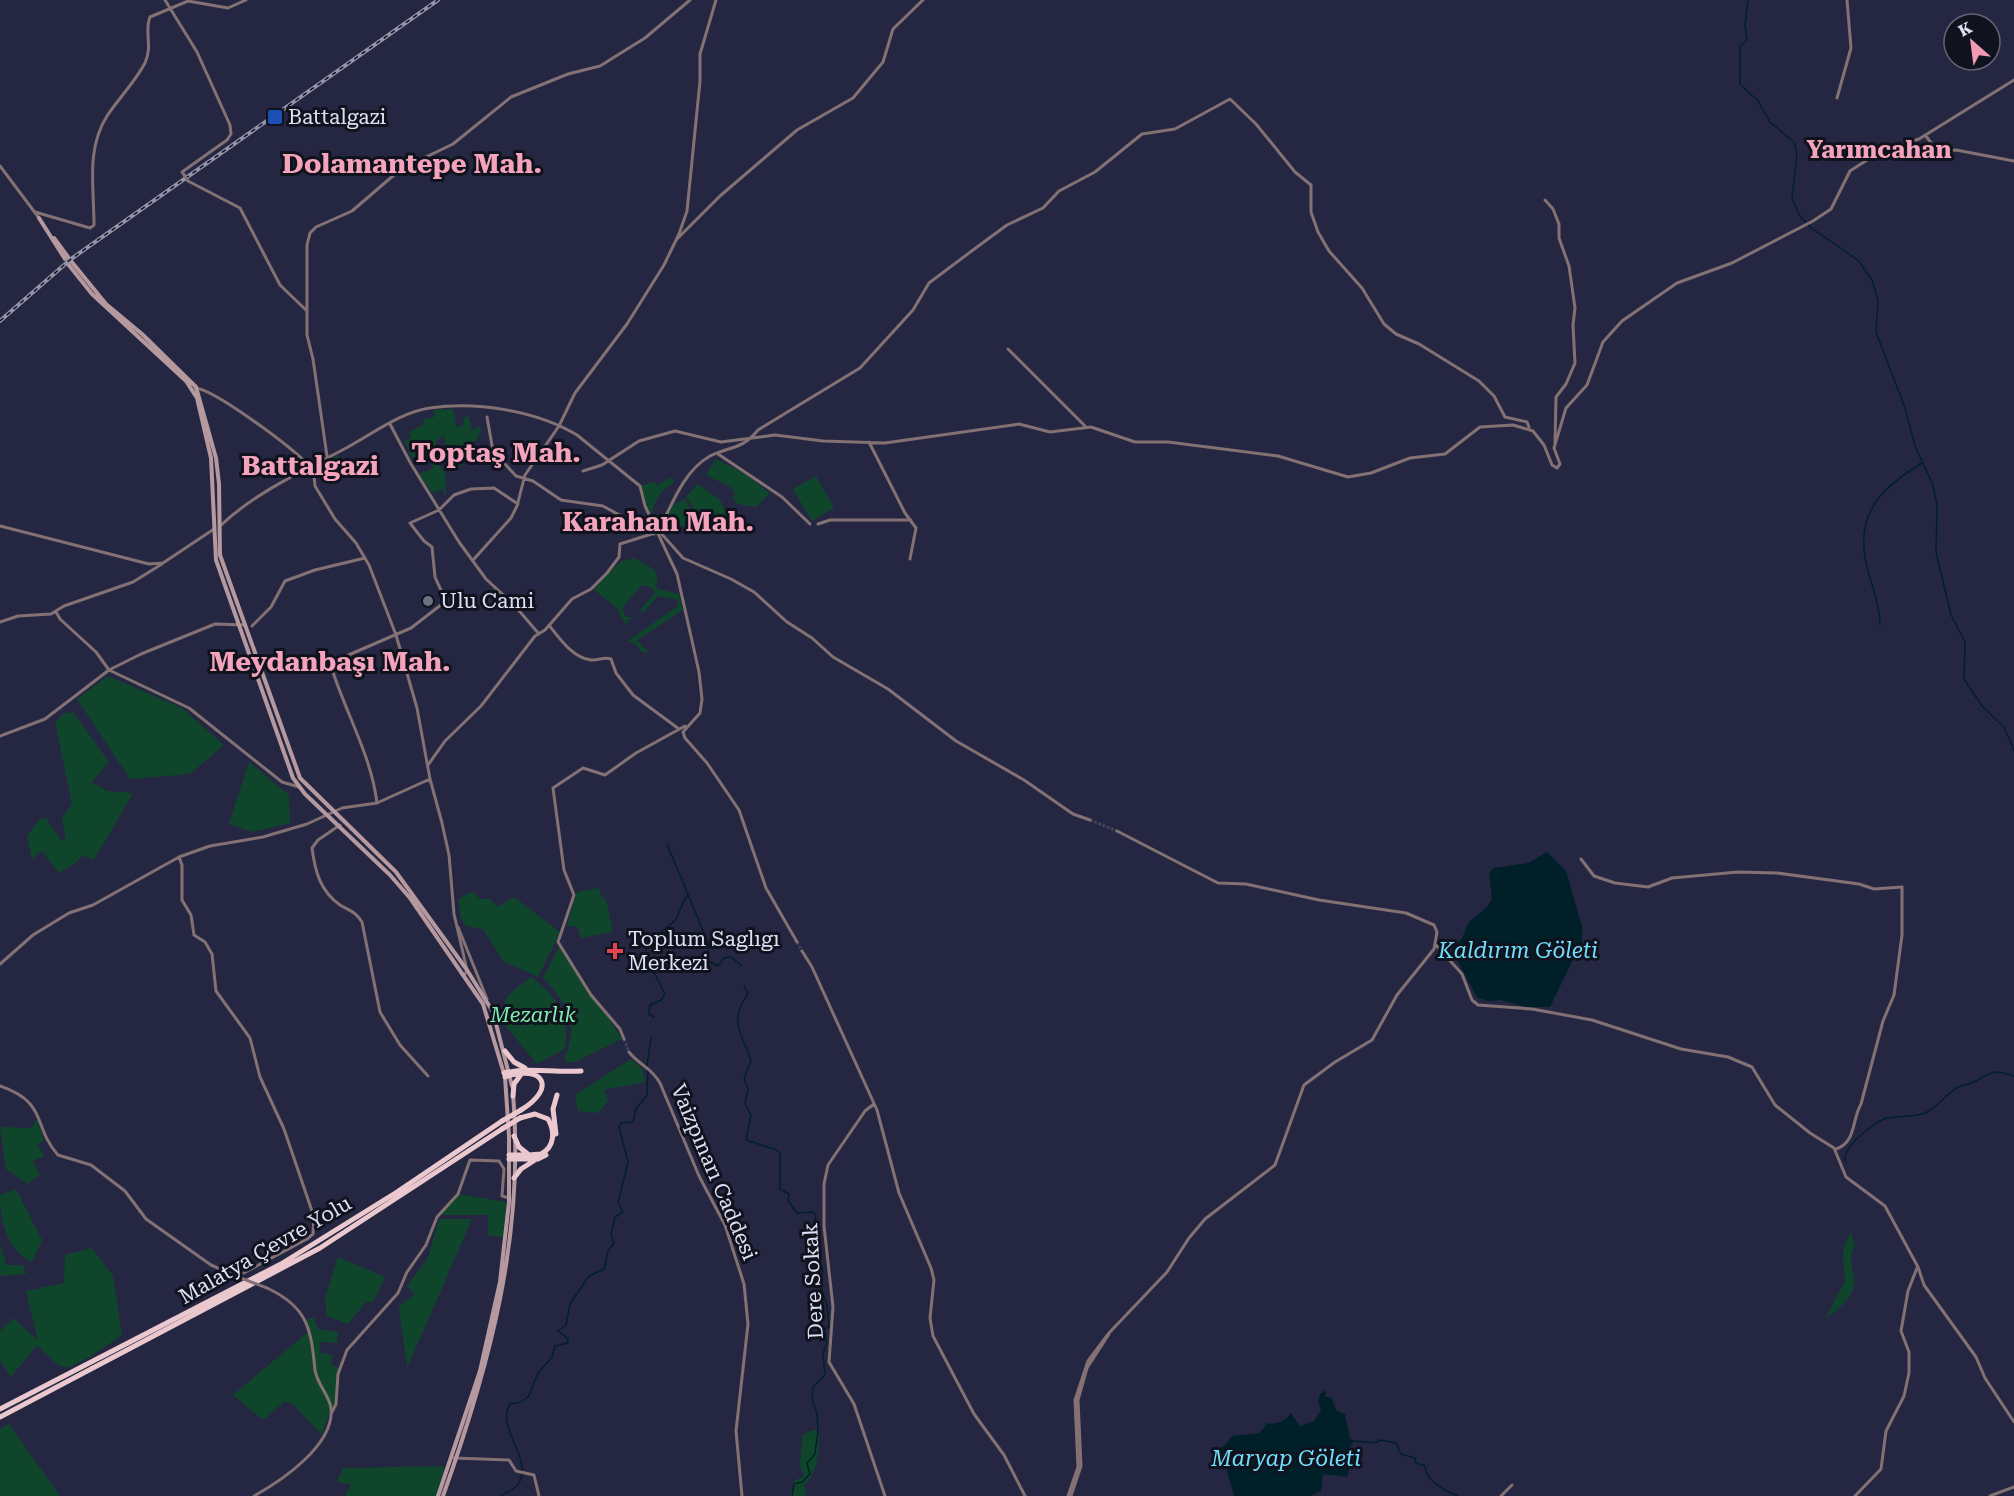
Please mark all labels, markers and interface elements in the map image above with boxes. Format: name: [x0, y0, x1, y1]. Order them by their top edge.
north arrow: [1942, 12, 2002, 72]
text: K: [1955, 18, 1976, 41]
place label: Battalgazi: [288, 105, 387, 129]
marker: Battalgazi: [266, 108, 284, 126]
district label: Yarımcahan: [1806, 136, 1952, 164]
district label: Dolamantepe Mah.: [282, 148, 542, 180]
district label: Toptaş Mah.: [411, 437, 581, 469]
district label: Battalgazi: [241, 450, 379, 482]
district label: Karahan Mah.: [562, 506, 754, 538]
place label: Ulu Cami: [440, 589, 534, 613]
marker: Ulu Cami: [421, 594, 435, 608]
district label: Meydanbaşı Mah.: [210, 646, 450, 678]
place label: Toplum Saglıgı Merkezi: [628, 927, 780, 975]
water label: Kaldırım Göleti: [1437, 938, 1598, 963]
marker: Toplum Saglıgı Merkezi: [606, 942, 624, 960]
park label: Mezarlık: [489, 1003, 576, 1027]
street label: Vaizpınarı Caddesi: [666, 1080, 762, 1264]
street label: Malatya Çevre Yolu: [175, 1191, 355, 1309]
street label: Dere Sokak: [798, 1222, 828, 1340]
water label: Maryap Göleti: [1210, 1446, 1361, 1471]

